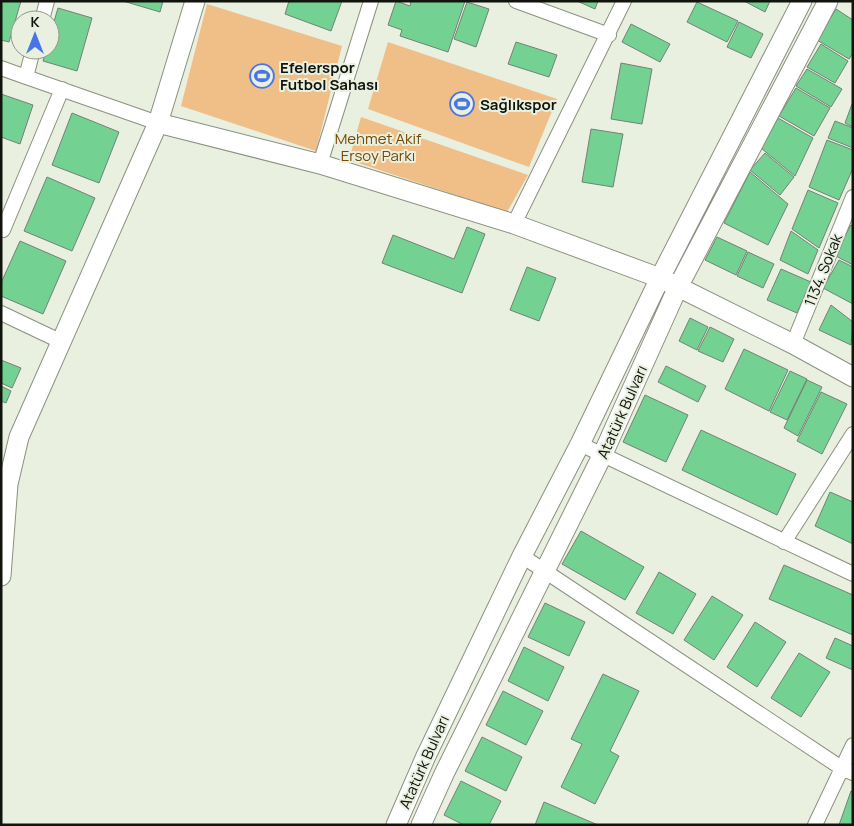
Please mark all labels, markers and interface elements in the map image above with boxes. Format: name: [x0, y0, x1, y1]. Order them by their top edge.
north arrow: [10, 10, 60, 60]
text: K: [30, 12, 40, 31]
place label: Efelerspor Futbol Sahası: [280, 57, 378, 95]
sports icon: Efelerspor Futbol Sahası: [249, 63, 275, 89]
sports icon: Sağlıkspor: [449, 91, 475, 117]
place label: Sağlıkspor: [480, 94, 557, 115]
park label: Mehmet Akif Ersoy Parkı: [335, 128, 422, 166]
street label: 1134. Sokak: [799, 230, 847, 309]
street label: Atatürk Bulvarı: [592, 362, 652, 462]
street label: Atatürk Bulvarı: [394, 712, 454, 812]

